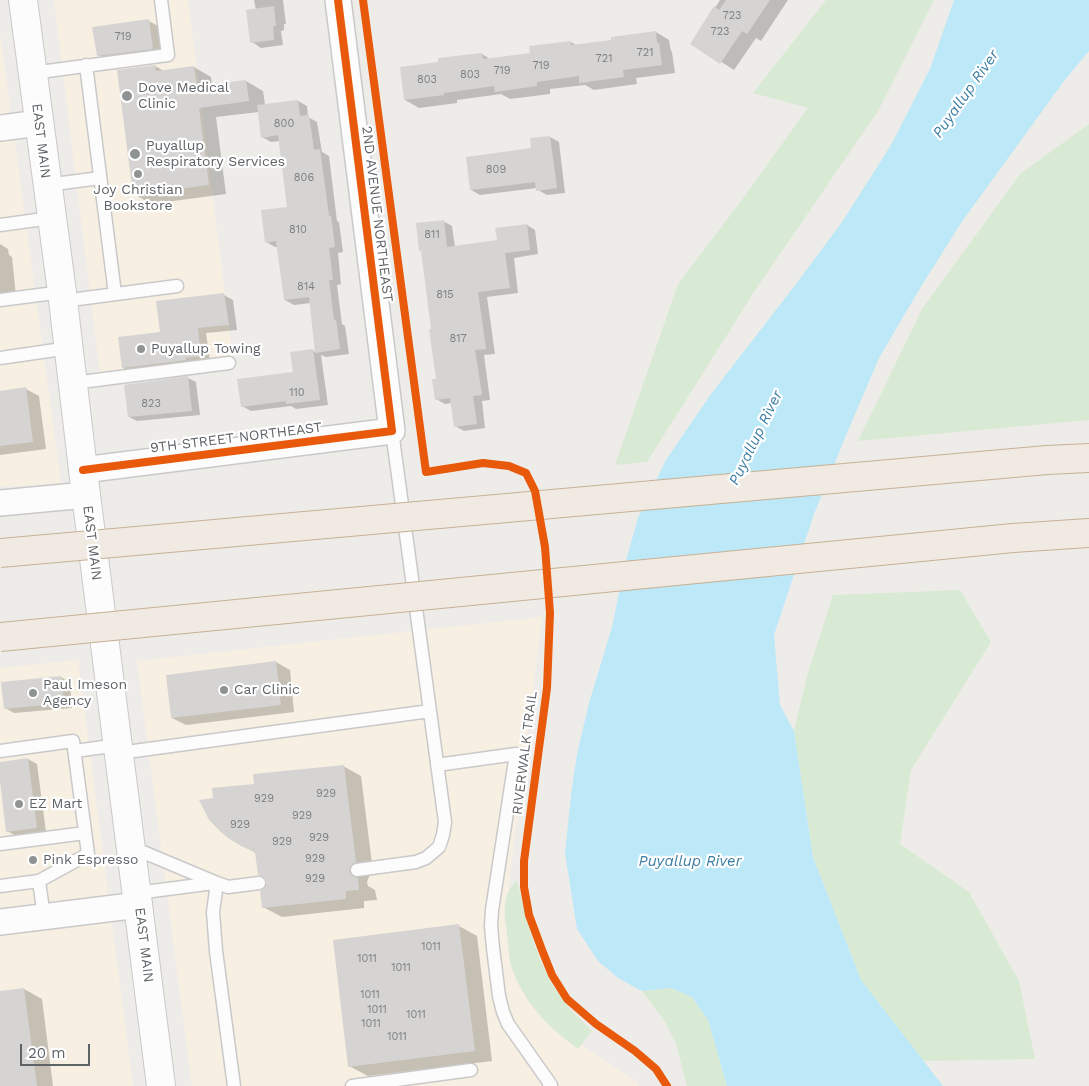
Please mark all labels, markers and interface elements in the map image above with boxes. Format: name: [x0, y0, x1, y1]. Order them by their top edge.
house number: 723: [723, 9, 741, 23]
house number: 723: [711, 25, 729, 39]
house number: 719: [114, 30, 132, 44]
house number: 721: [637, 46, 653, 60]
water label: Puyallup River: [929, 47, 1003, 141]
house number: 721: [596, 52, 612, 66]
house number: 719: [532, 59, 550, 73]
house number: 719: [493, 64, 511, 78]
house number: 803: [460, 68, 480, 82]
house number: 803: [417, 73, 437, 87]
place label: Dove Medical Clinic: [138, 80, 229, 112]
marker: Dove Medical Clinic: [120, 89, 134, 103]
street label: EAST MAIN: [28, 103, 54, 179]
house number: 800: [274, 117, 294, 131]
street label: 2ND AVENUE NORTHEAST: [358, 125, 396, 303]
place label: Puyallup Respiratory Services: [146, 138, 285, 170]
marker: Puyallup Respiratory Services: [128, 147, 142, 161]
house number: 809: [486, 163, 506, 177]
marker: Joy Christian Bookstore: [132, 168, 144, 180]
house number: 806: [294, 171, 314, 185]
place label: Joy Christian Bookstore: [93, 182, 183, 214]
house number: 810: [289, 223, 307, 237]
house number: 811: [424, 228, 440, 242]
house number: 814: [297, 280, 315, 294]
house number: 815: [436, 288, 454, 302]
house number: 817: [449, 332, 467, 346]
place label: Puyallup Towing: [151, 341, 261, 357]
marker: Puyallup Towing: [135, 343, 147, 355]
house number: 110: [289, 386, 305, 400]
water label: Puyallup River: [725, 388, 787, 488]
house number: 823: [141, 397, 161, 411]
street label: 9TH STREET NORTHEAST: [149, 419, 323, 457]
street label: EAST MAIN: [79, 505, 105, 581]
place label: Paul Imeson Agency: [43, 677, 127, 710]
place label: Car Clinic: [234, 682, 300, 698]
marker: Car Clinic: [218, 684, 230, 696]
marker: Paul Imeson Agency: [27, 687, 39, 699]
street label: RIVERWALK TRAIL: [509, 690, 541, 816]
house number: 929: [316, 787, 336, 801]
house number: 929: [254, 792, 274, 806]
place label: EZ Mart: [29, 796, 82, 812]
marker: EZ Mart: [13, 798, 25, 810]
house number: 929: [292, 809, 312, 823]
house number: 929: [230, 818, 250, 832]
house number: 929: [309, 831, 329, 845]
house number: 929: [272, 835, 292, 849]
place label: Pink Espresso: [43, 852, 138, 868]
house number: 929: [305, 852, 325, 866]
water label: Puyallup River: [638, 853, 742, 871]
marker: Pink Espresso: [27, 854, 39, 866]
house number: 929: [305, 872, 325, 886]
street label: EAST MAIN: [131, 907, 157, 983]
house number: 1011: [421, 940, 441, 954]
house number: 1011: [357, 952, 377, 966]
house number: 1011: [391, 961, 411, 975]
house number: 1011: [360, 988, 380, 1002]
house number: 1011: [367, 1003, 387, 1017]
house number: 1011: [406, 1008, 426, 1022]
house number: 1011: [361, 1017, 381, 1031]
house number: 1011: [387, 1030, 407, 1044]
scale bar: [22, 1034, 92, 1066]
text: 20 m: [28, 1044, 66, 1062]

